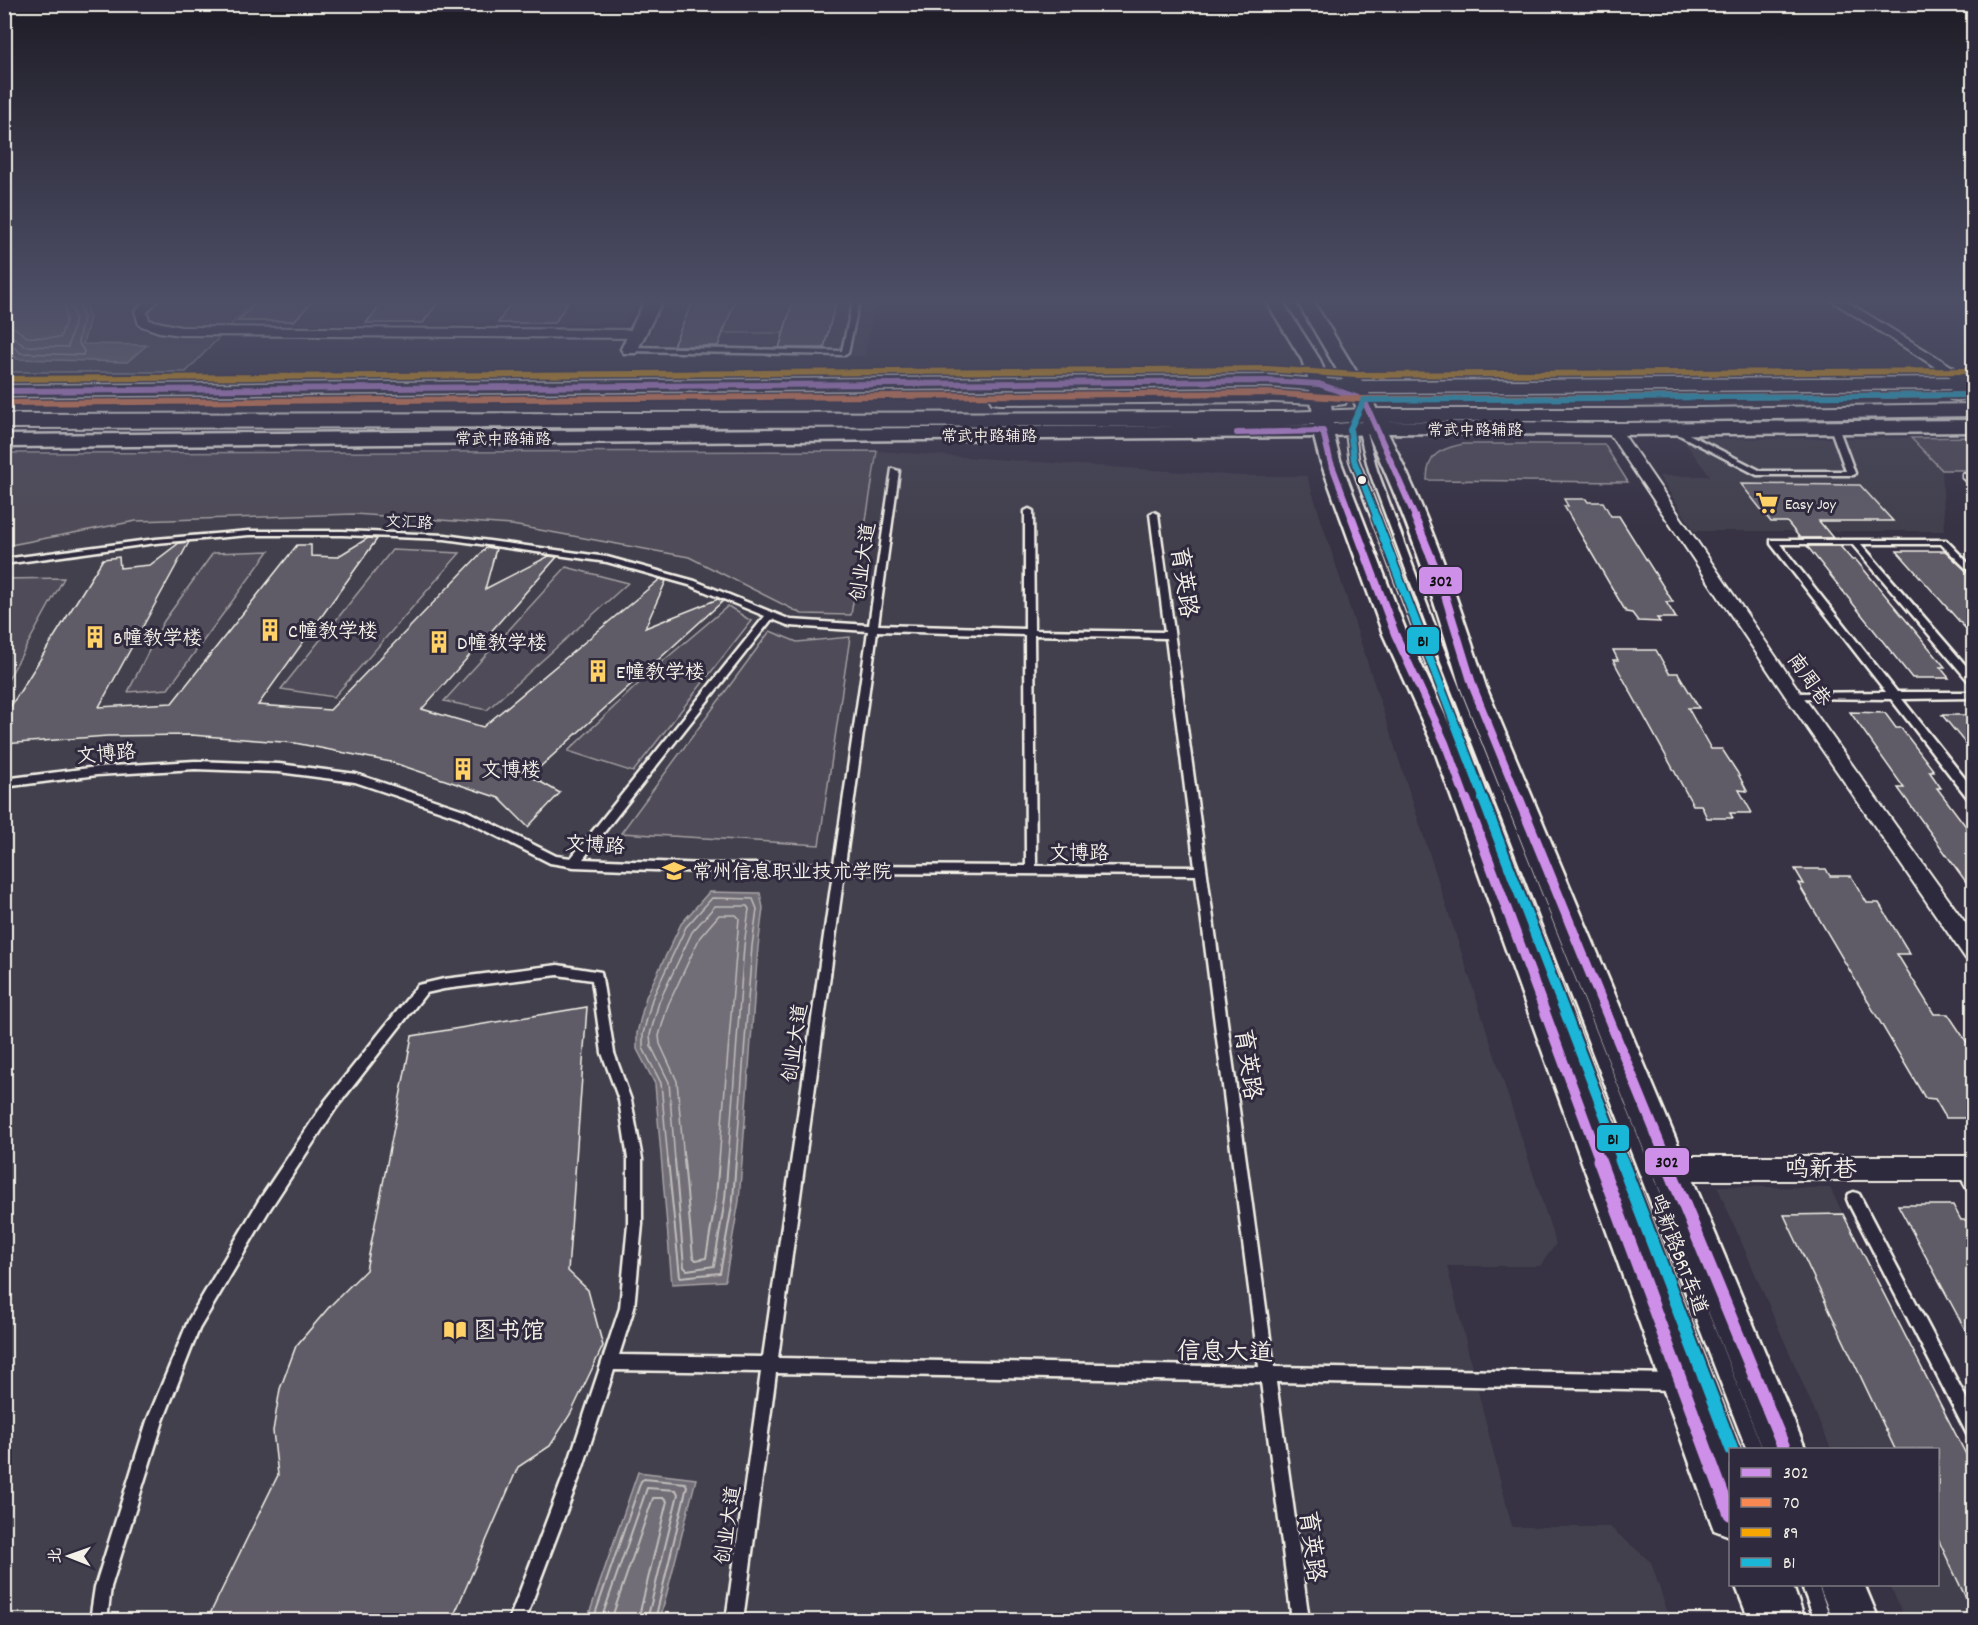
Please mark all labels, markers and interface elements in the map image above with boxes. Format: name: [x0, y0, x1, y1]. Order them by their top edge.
street label: 常武中路辅路: [1427, 420, 1523, 443]
street label: 常武中路辅路: [941, 426, 1037, 449]
street label: 常武中路辅路: [455, 429, 551, 452]
unlabelled marker: [1356, 474, 1368, 486]
supermarket icon: Easy Joy: [1754, 490, 1780, 516]
place label: Easy Joy: [1785, 494, 1837, 517]
street label: 文汇路: [384, 511, 433, 536]
street label: 创业大道: [846, 521, 884, 604]
street label: 育英路: [1160, 544, 1204, 620]
line badge: 302: [1418, 566, 1463, 595]
text: 302: [1430, 571, 1452, 594]
building icon: C幢教学楼: [257, 617, 283, 643]
place label: C幢教学楼: [288, 619, 378, 647]
building icon: B幢教学楼: [82, 624, 108, 650]
place label: B幢教学楼: [113, 626, 202, 654]
line badge: B1: [1406, 626, 1440, 655]
building icon: D幢教学楼: [426, 629, 452, 655]
place label: D幢教学楼: [457, 631, 547, 659]
text: B1: [1417, 631, 1429, 654]
street label: 南周巷: [1779, 648, 1837, 714]
building icon: E幢教学楼: [585, 658, 611, 684]
place label: E幢教学楼: [616, 660, 705, 688]
street label: 文博路: [75, 739, 138, 773]
building icon: 文博楼: [450, 756, 476, 782]
place label: 文博楼: [481, 758, 541, 786]
street label: 文博路: [564, 831, 627, 863]
street label: 文博路: [1049, 841, 1110, 869]
school or university icon: 常州信息职业技术学院: [661, 858, 687, 884]
place label: 常州信息职业技术学院: [692, 860, 892, 888]
street label: 创业大道: [778, 1002, 816, 1085]
street label: 育英路: [1224, 1026, 1268, 1102]
line badge: B1: [1596, 1124, 1630, 1152]
text: B1: [1607, 1129, 1619, 1152]
line badge: 302: [1644, 1147, 1690, 1176]
text: 302: [1656, 1152, 1678, 1175]
street label: 鸣新巷: [1785, 1154, 1857, 1188]
street label: 鸣新路BRT车道: [1641, 1191, 1713, 1319]
place label: 图书馆: [473, 1316, 545, 1350]
library icon: 图书馆: [442, 1317, 468, 1343]
street label: 信息大道: [1177, 1336, 1273, 1372]
legend: [1729, 1448, 1939, 1586]
text: 302: [1783, 1462, 1809, 1487]
street label: 创业大道: [711, 1484, 749, 1567]
text: 70: [1783, 1492, 1800, 1517]
street label: 育英路: [1289, 1509, 1331, 1584]
text: 89: [1783, 1522, 1798, 1547]
north arrow: [39, 1526, 99, 1586]
text: 北: [45, 1548, 68, 1564]
text: B1: [1783, 1552, 1795, 1577]

